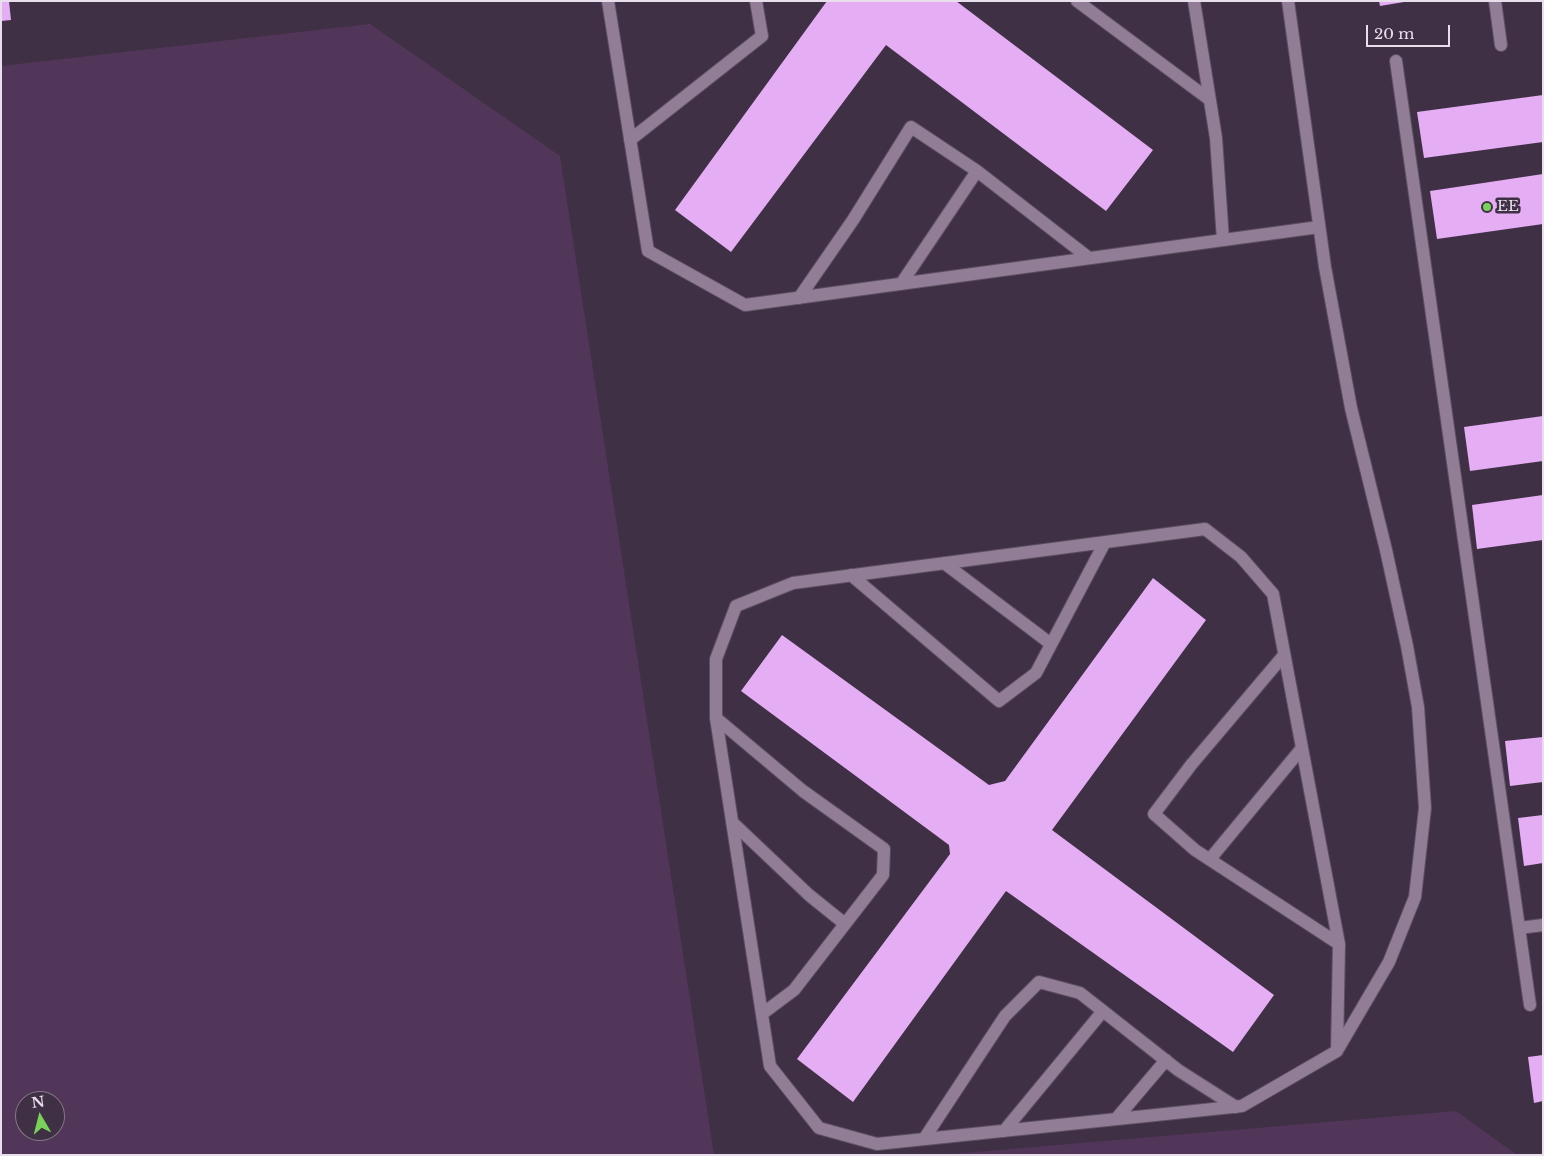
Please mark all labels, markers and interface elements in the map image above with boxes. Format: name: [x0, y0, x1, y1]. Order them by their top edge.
scale bar: [1369, 15, 1453, 47]
text: 20 m: [1374, 24, 1414, 43]
place label: EE: [1497, 198, 1519, 216]
marker: EE: [1481, 201, 1493, 213]
north arrow: [15, 1091, 65, 1141]
text: N: [30, 1092, 46, 1112]

